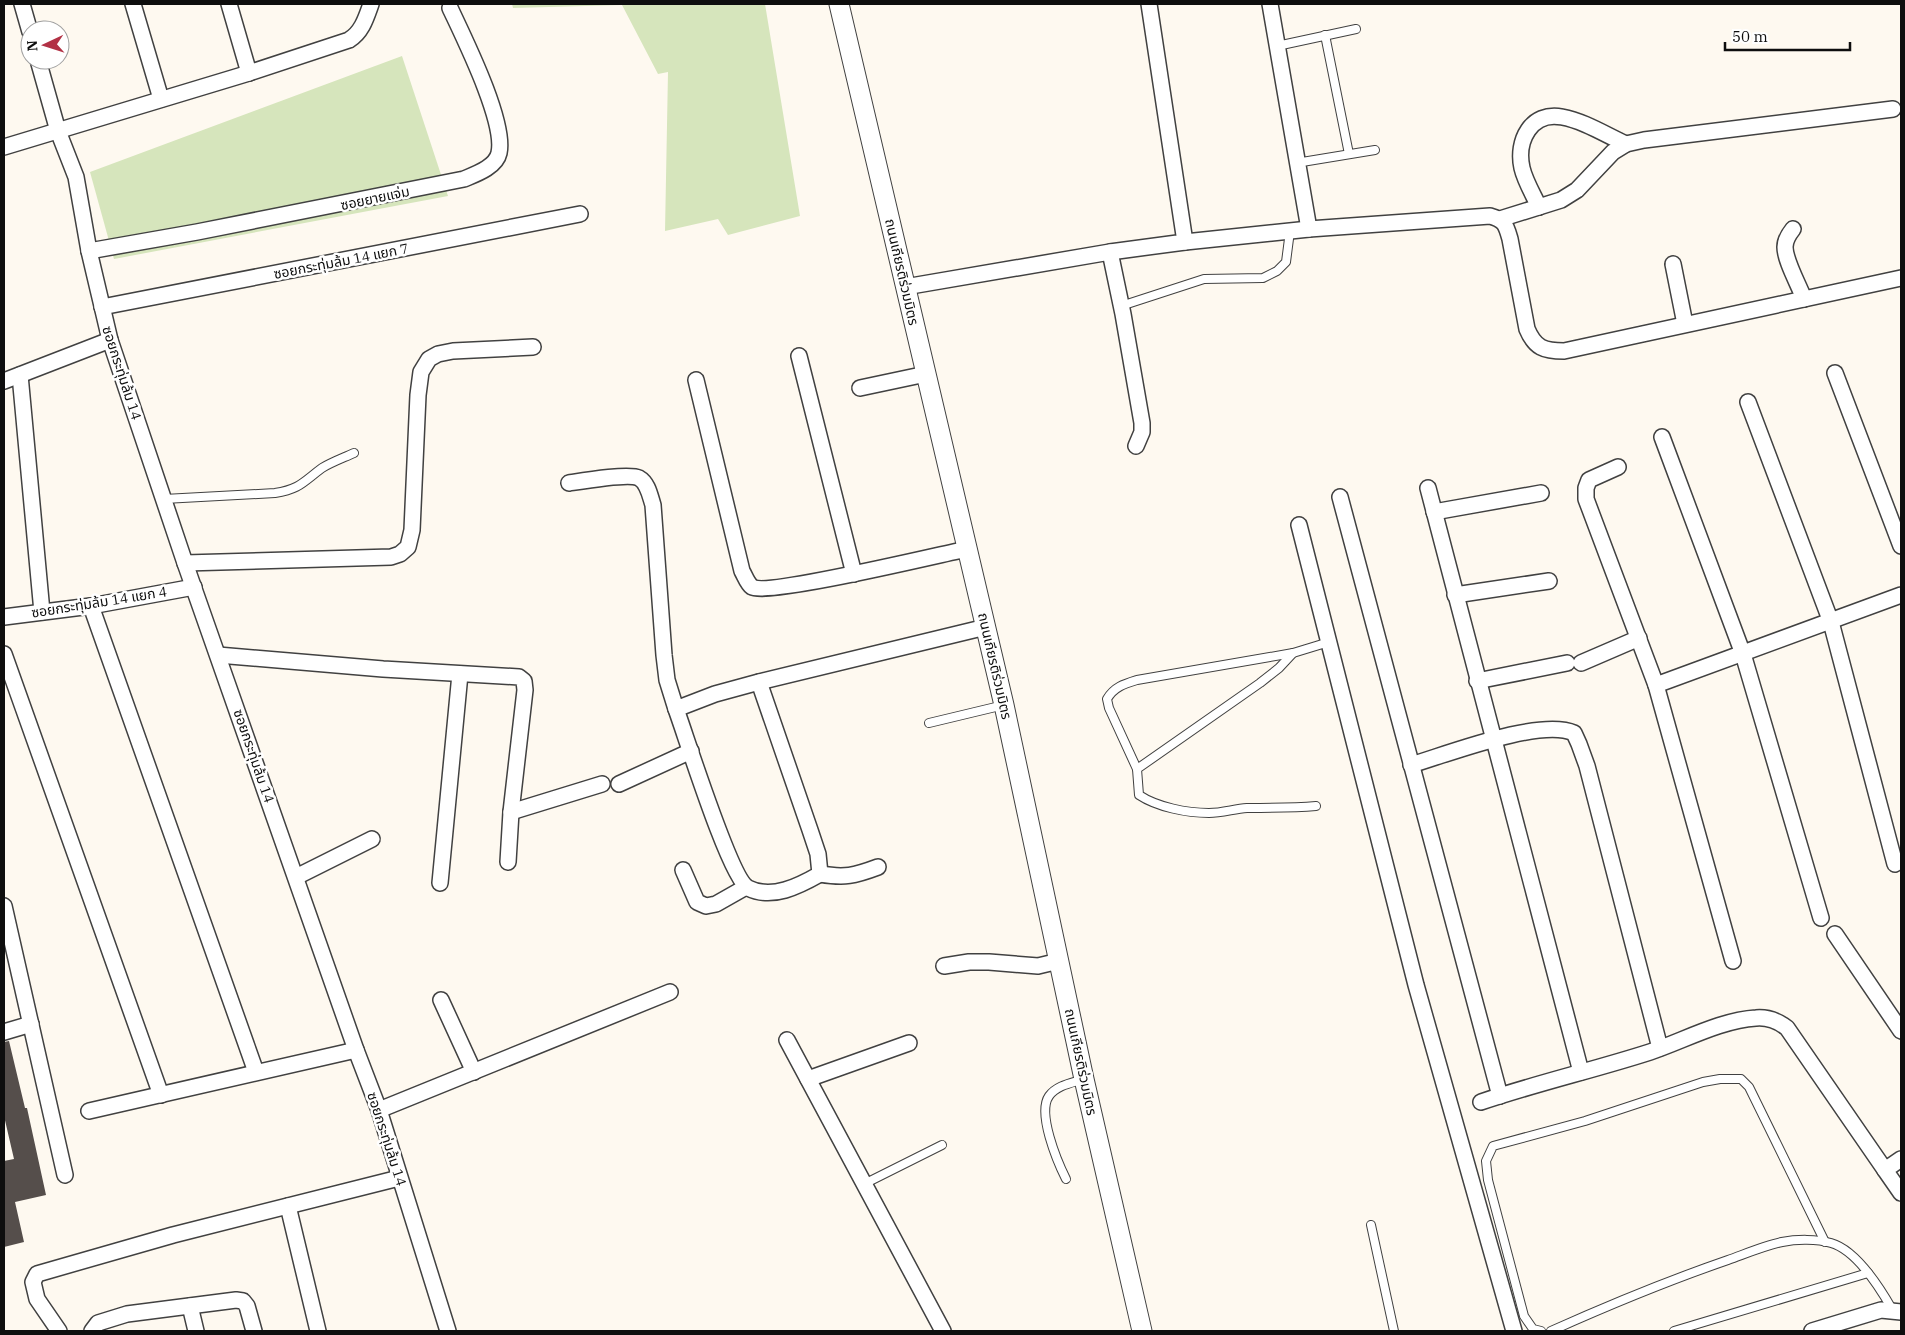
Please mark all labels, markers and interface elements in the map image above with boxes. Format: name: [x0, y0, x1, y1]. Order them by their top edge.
north arrow: [20, 20, 70, 70]
scale bar: [1725, 20, 1850, 52]
text: 50 m: [1732, 27, 1768, 46]
text: N: [23, 40, 41, 52]
street label: ซอยยายแจ่ม: [339, 182, 411, 214]
street label: ถนนเกียรติร่วมมิตร: [881, 217, 923, 327]
street label: ซอยกระทุ่มล้ม 14 แยก 7: [272, 239, 410, 283]
street label: ซอยกระทุ่มล้ม 14: [98, 324, 146, 422]
street label: ซอยกระทุ่มล้ม 14 แยก 4: [30, 582, 168, 622]
street label: ถนนเกียรติร่วมมิตร: [974, 611, 1016, 721]
street label: ซอยกระทุ่มล้ม 14: [230, 707, 278, 805]
street label: ถนนเกียรติร่วมมิตร: [1061, 1007, 1101, 1117]
street label: ซอยกระทุ่มล้ม 14: [363, 1090, 411, 1188]

